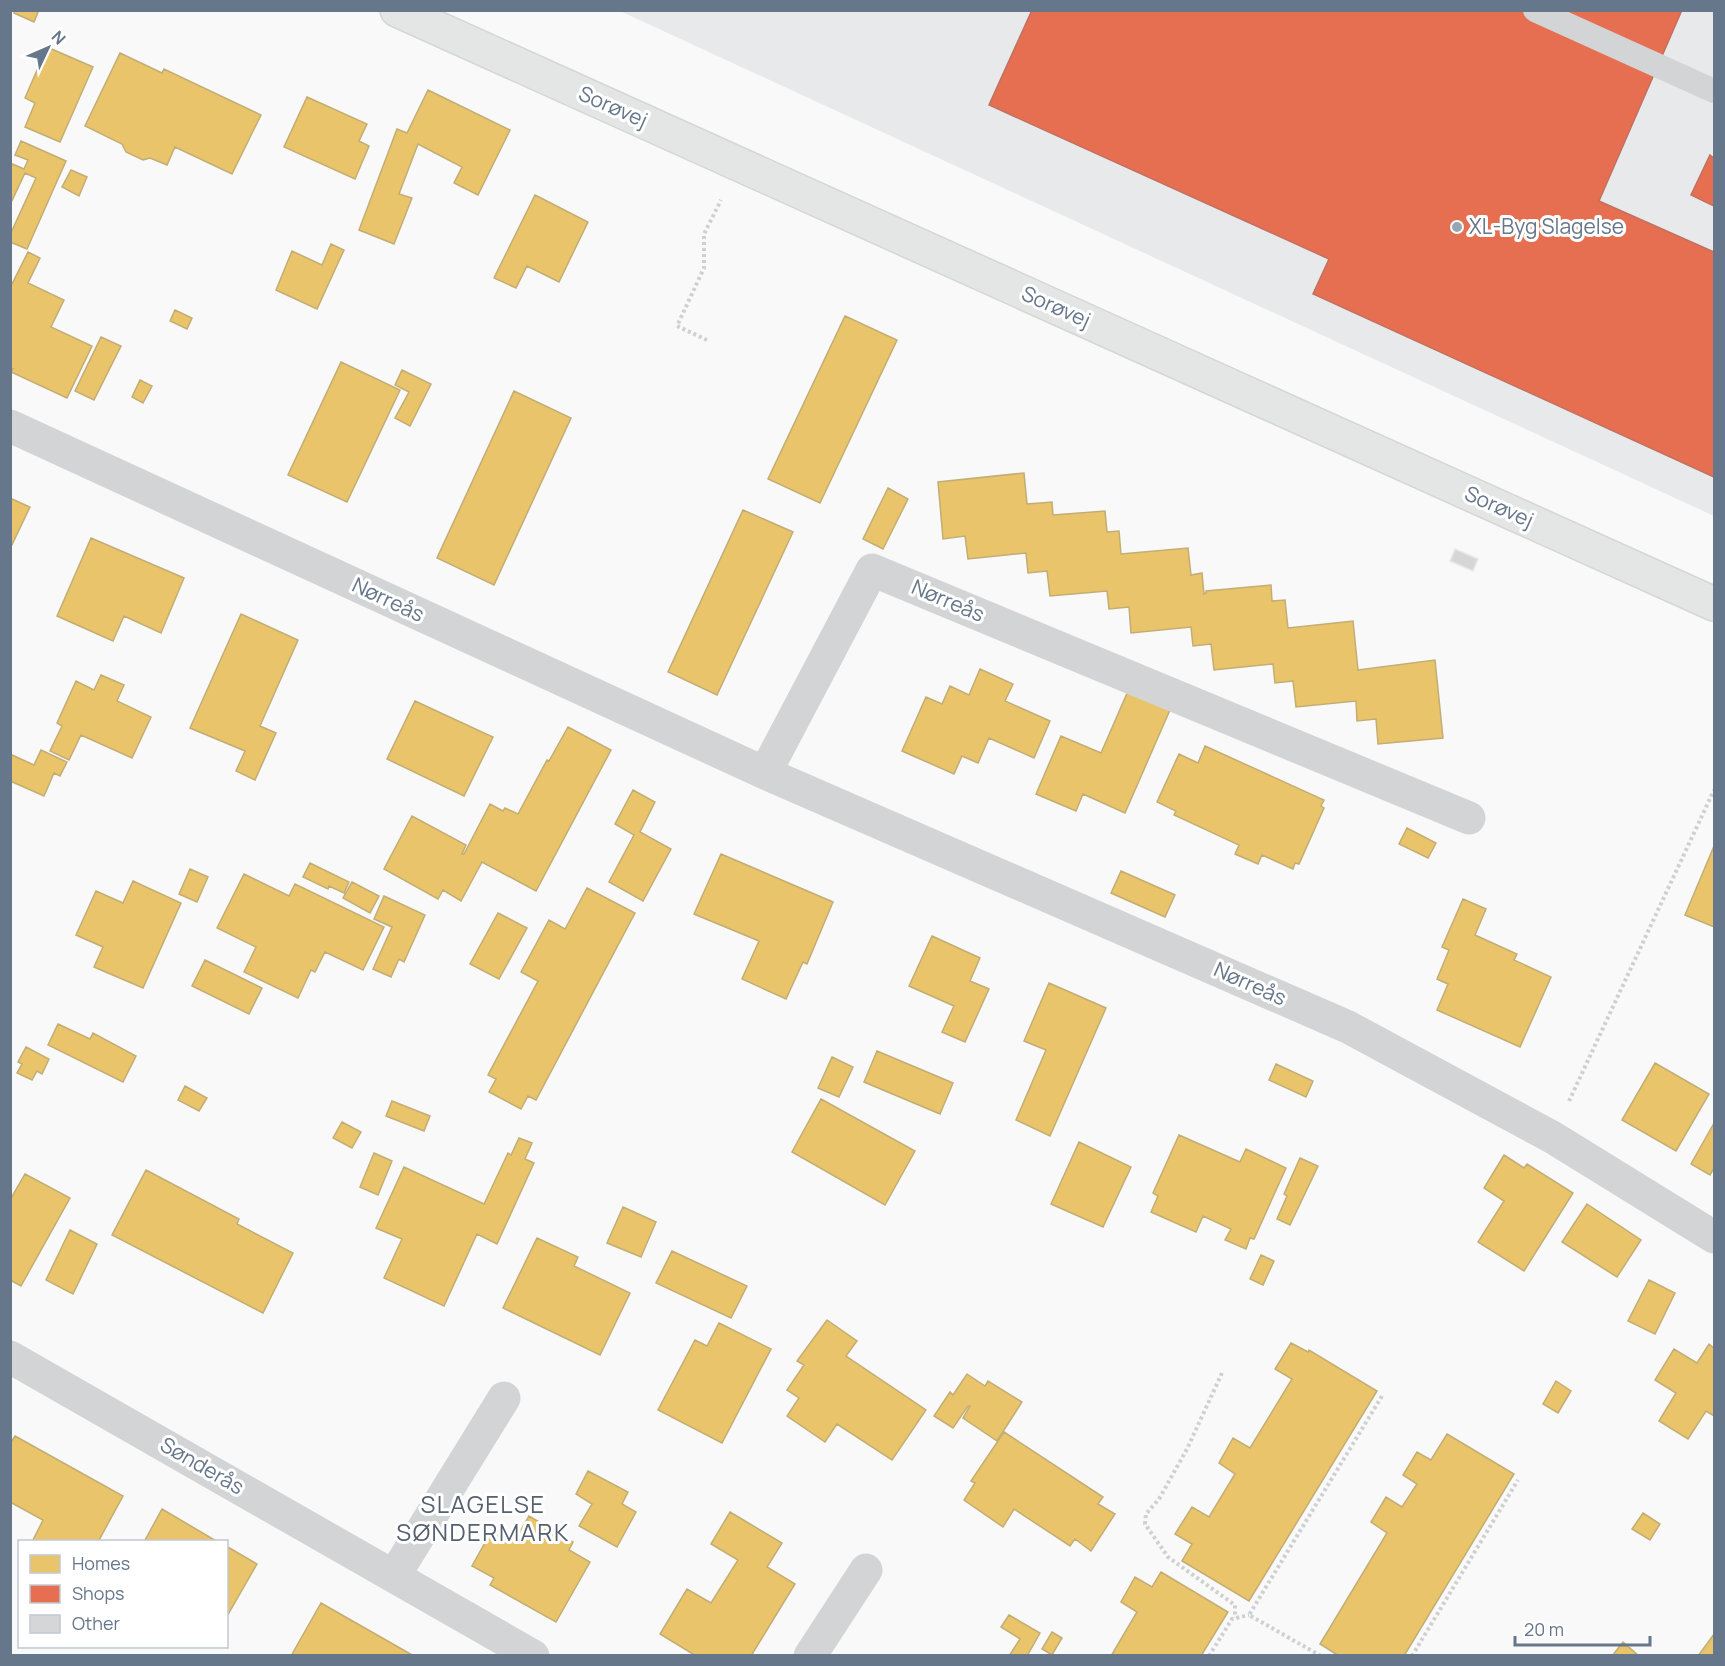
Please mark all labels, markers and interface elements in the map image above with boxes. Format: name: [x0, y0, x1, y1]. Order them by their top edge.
north arrow: [18, 18, 78, 78]
text: N: [47, 26, 71, 49]
street label: Sorøvej: [575, 79, 652, 134]
place label: XL-Byg Slagelse: [1469, 212, 1624, 240]
marker: XL-Byg Slagelse: [1450, 220, 1464, 234]
street label: Sorøvej: [1018, 279, 1095, 334]
street label: Sorøvej: [1461, 479, 1538, 534]
street label: Nørreås: [348, 570, 429, 628]
street label: Nørreås: [908, 572, 989, 628]
street label: Nørreås: [1210, 955, 1291, 1011]
street label: Sønderås: [156, 1430, 249, 1500]
district label: SLAGELSE SØNDERMARK: [396, 1487, 570, 1548]
legend: [18, 1540, 228, 1648]
text: Homes: [72, 1551, 130, 1575]
text: Shops: [72, 1581, 124, 1605]
scale bar: [1515, 1609, 1650, 1647]
text: Other: [72, 1611, 120, 1635]
text: 20 m: [1524, 1617, 1564, 1641]

